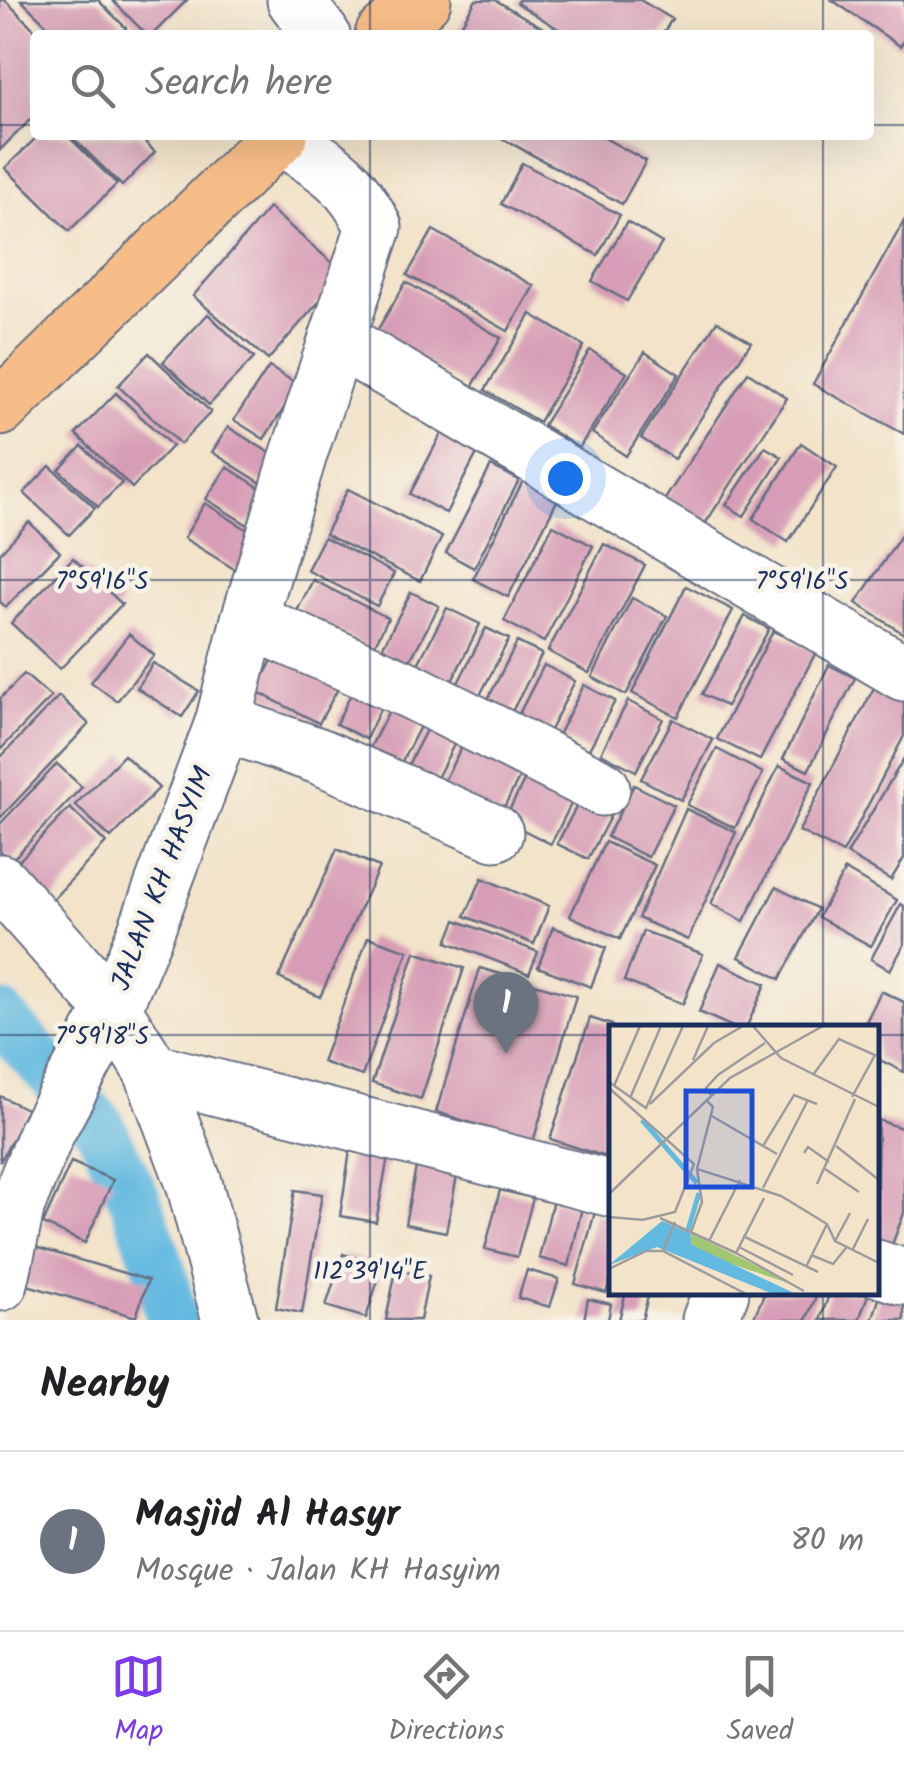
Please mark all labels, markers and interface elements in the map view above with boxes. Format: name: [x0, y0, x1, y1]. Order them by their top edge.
search box: [30, 30, 874, 140]
text: Search here: [145, 55, 332, 115]
icon: search: [65, 58, 120, 113]
your location: [540, 453, 591, 504]
text: 7°59'16"S: [56, 562, 148, 602]
text: 7°59'16"S: [756, 562, 848, 602]
street label: JALAN KH HASYIM: [100, 760, 226, 998]
pin: 1: [474, 972, 538, 1054]
text: 7°59'18"S: [55, 1017, 149, 1057]
inset map: [609, 1025, 879, 1295]
text: 112°39'14"E: [313, 1252, 428, 1292]
text: Nearby: [40, 1352, 169, 1419]
text: Masjid Al Hasyr: [135, 1486, 400, 1546]
text: 1: [68, 1516, 77, 1567]
text: 80 m: [790, 1516, 864, 1567]
text: Mosque · Jalan KH Hasyim: [135, 1546, 501, 1597]
tab: Map: [111, 1649, 166, 1754]
tab: Directions: [388, 1649, 504, 1754]
tab: Saved: [727, 1649, 793, 1754]

